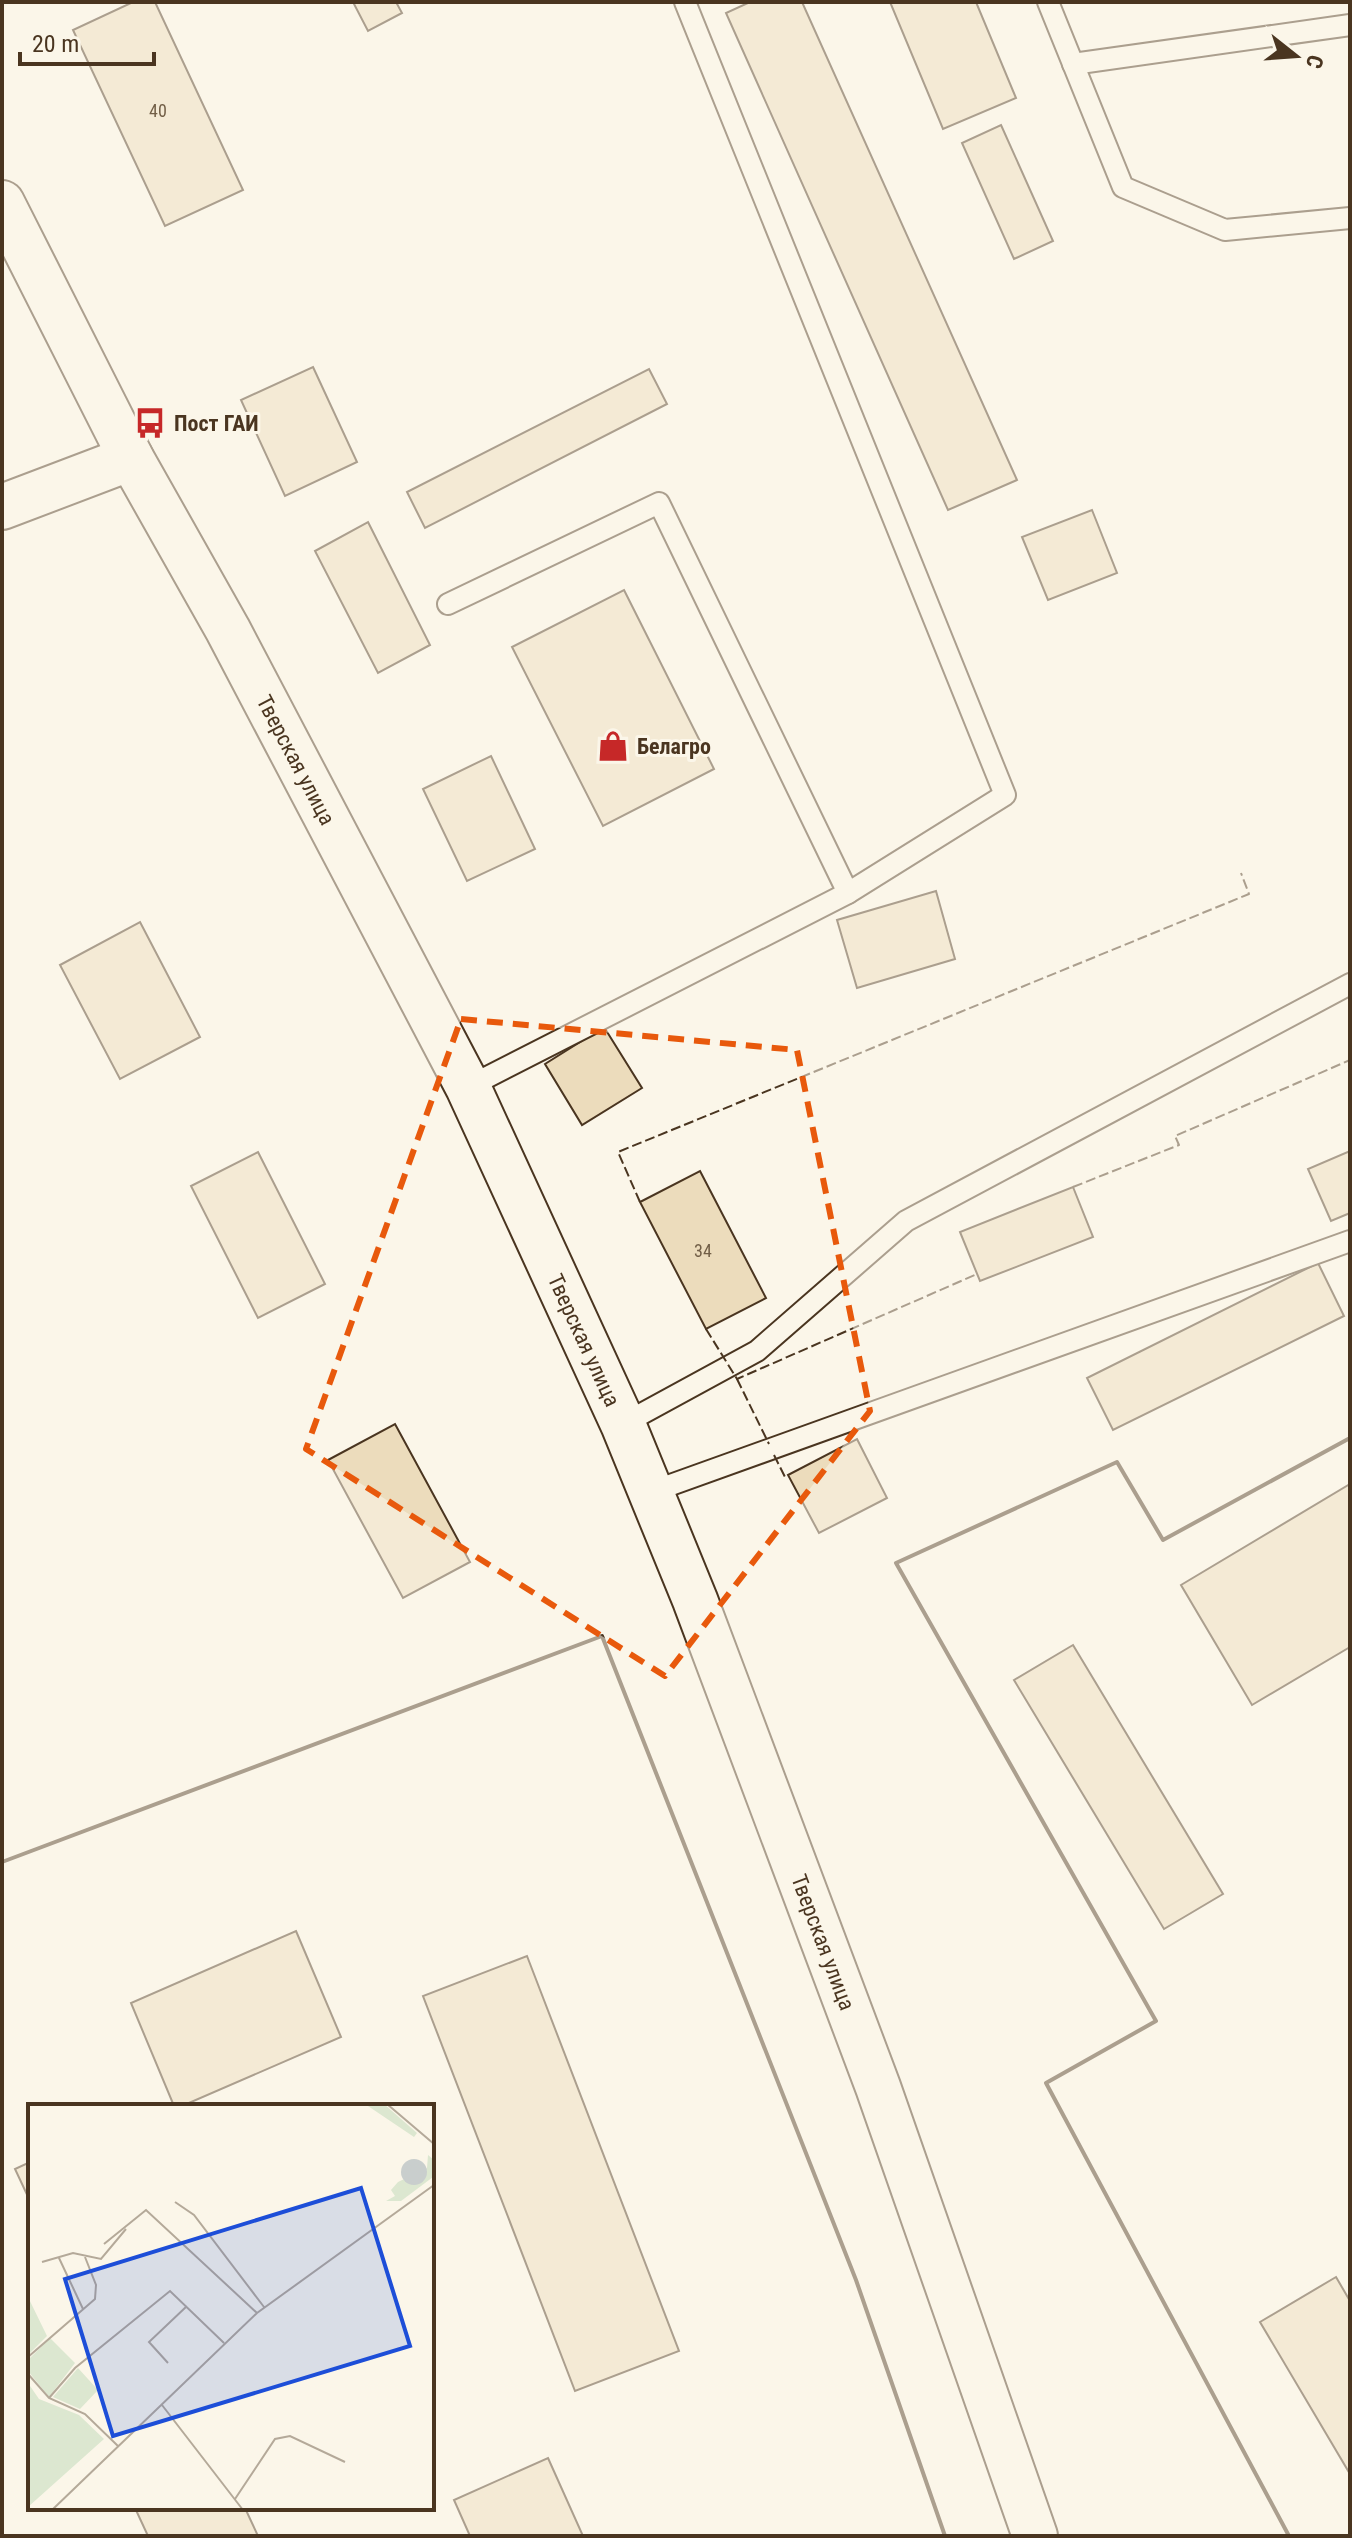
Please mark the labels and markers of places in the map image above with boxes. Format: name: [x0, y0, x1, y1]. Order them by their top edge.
bus stop icon: Пост ГАИ: [133, 406, 167, 440]
place label: Пост ГАИ: [174, 411, 259, 436]
shop icon: Белагро: [596, 729, 630, 763]
place label: Белагро: [637, 734, 711, 759]

